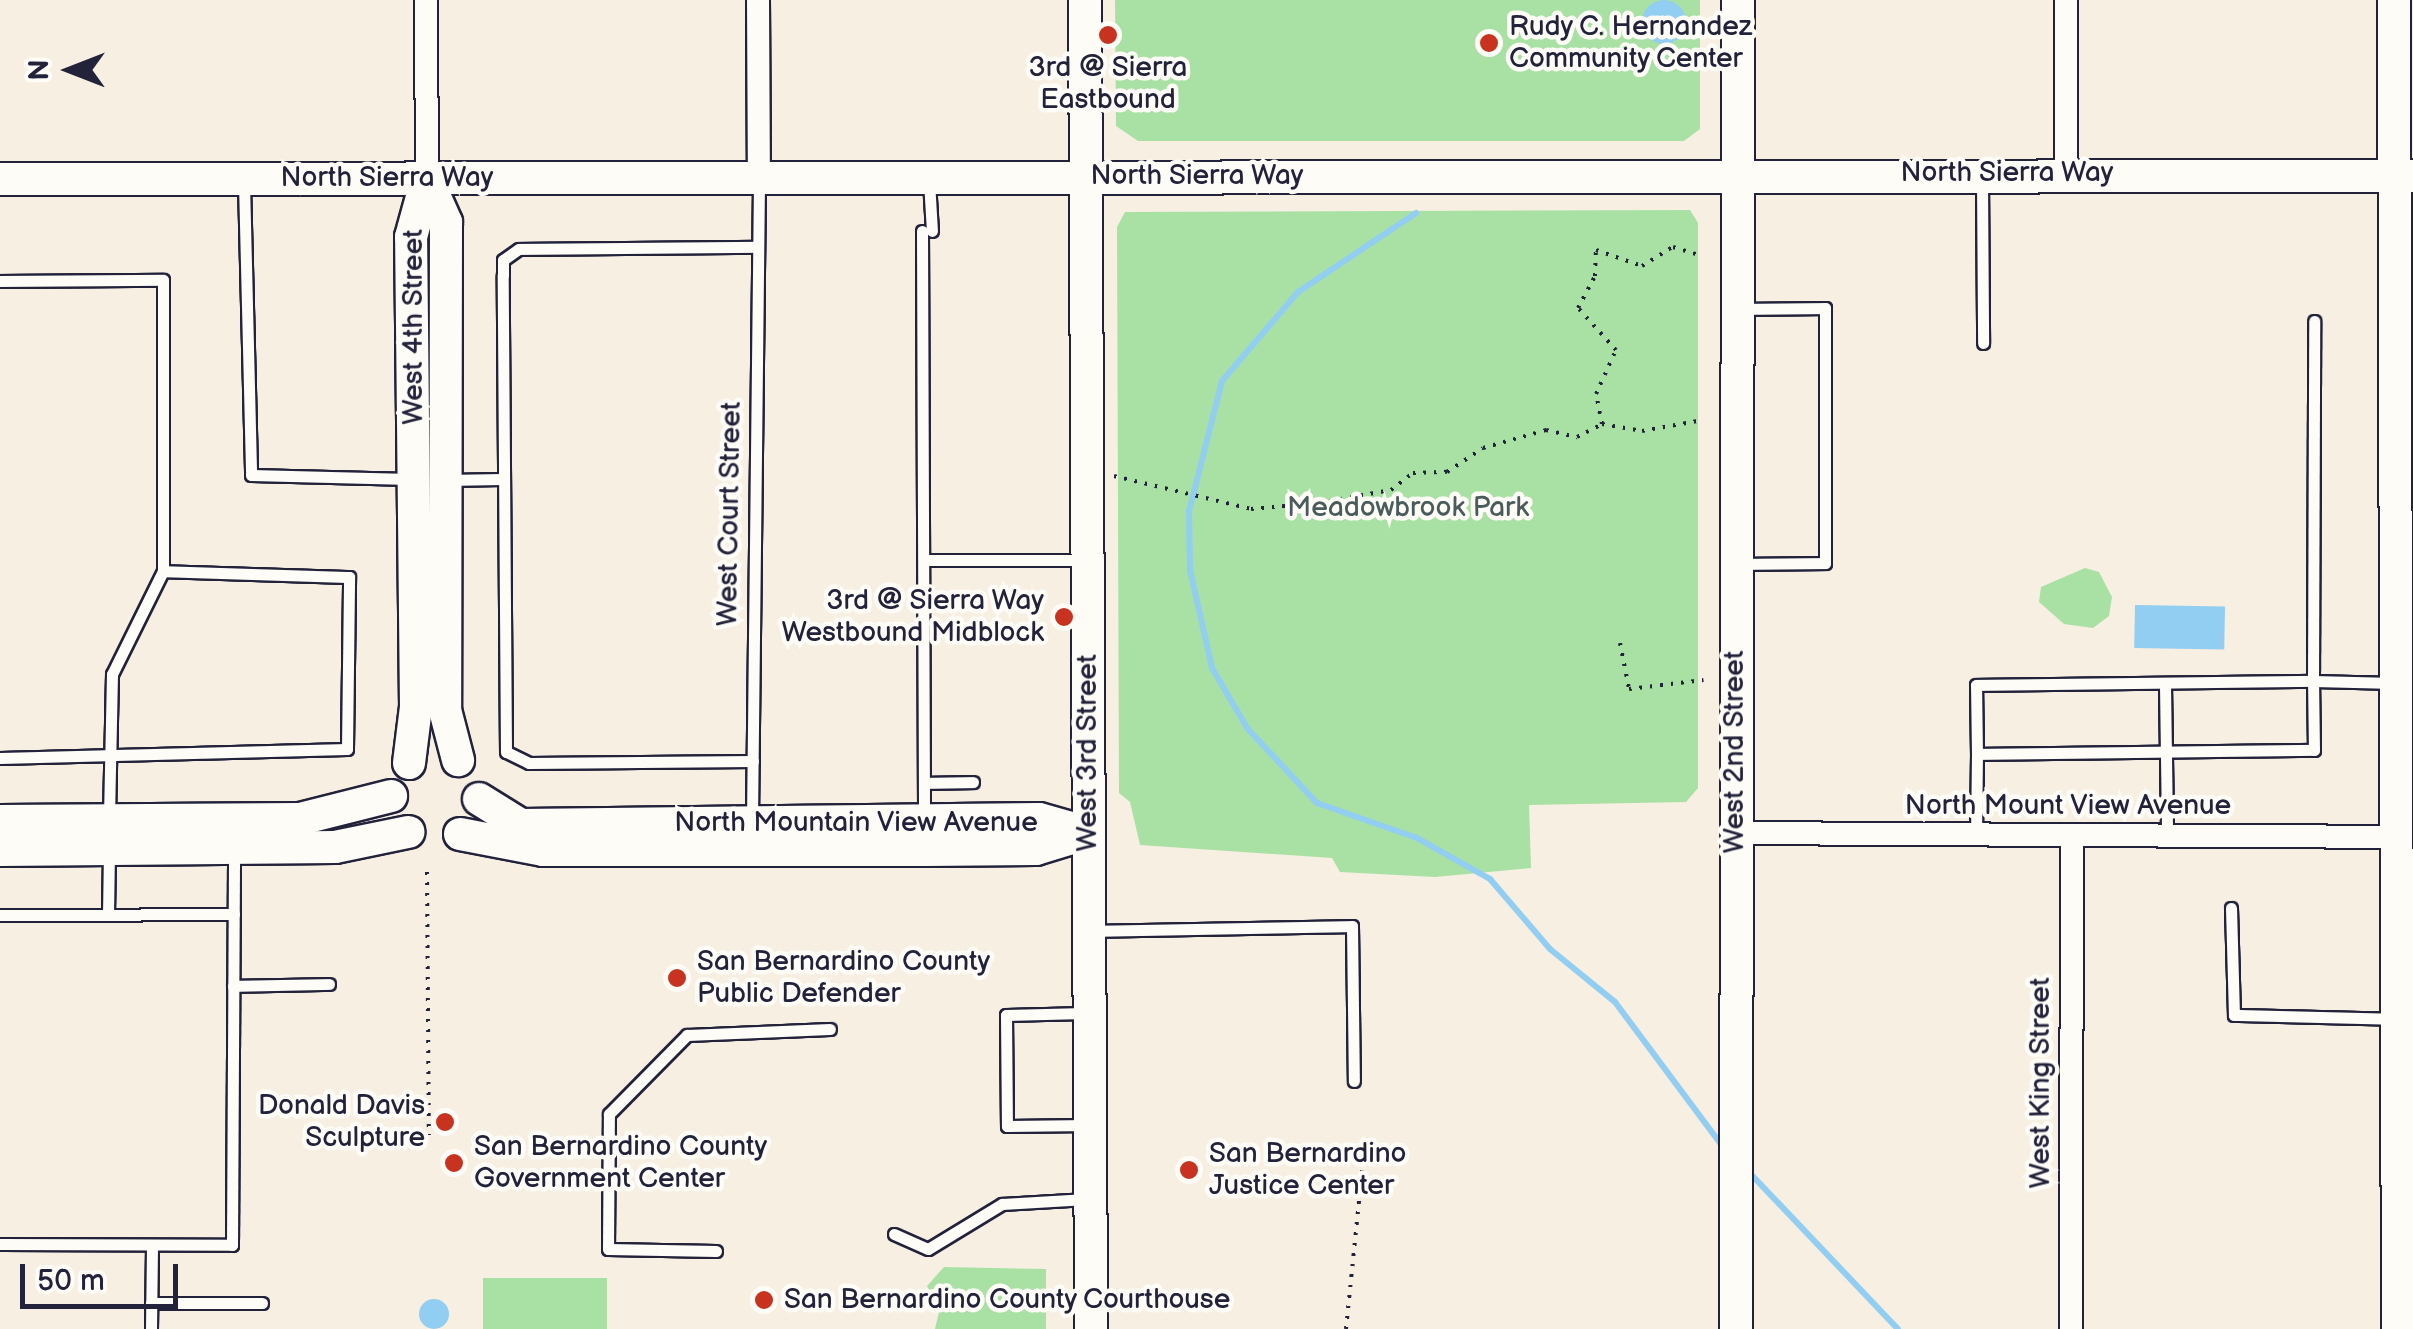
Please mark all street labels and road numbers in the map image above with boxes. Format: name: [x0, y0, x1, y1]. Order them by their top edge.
street label: North Sierra Way: [1900, 156, 2114, 190]
street label: North Sierra Way: [1090, 159, 1304, 193]
street label: North Sierra Way: [280, 161, 494, 195]
street label: West 4th Street: [397, 229, 431, 425]
street label: West Court Street: [711, 401, 749, 627]
street label: West 2nd Street: [1718, 650, 1752, 854]
street label: West 3rd Street: [1071, 654, 1105, 852]
street label: North Mount View Avenue: [1904, 789, 2232, 823]
street label: North Mountain View Avenue: [674, 806, 1038, 840]
street label: West King Street: [2024, 977, 2058, 1189]

